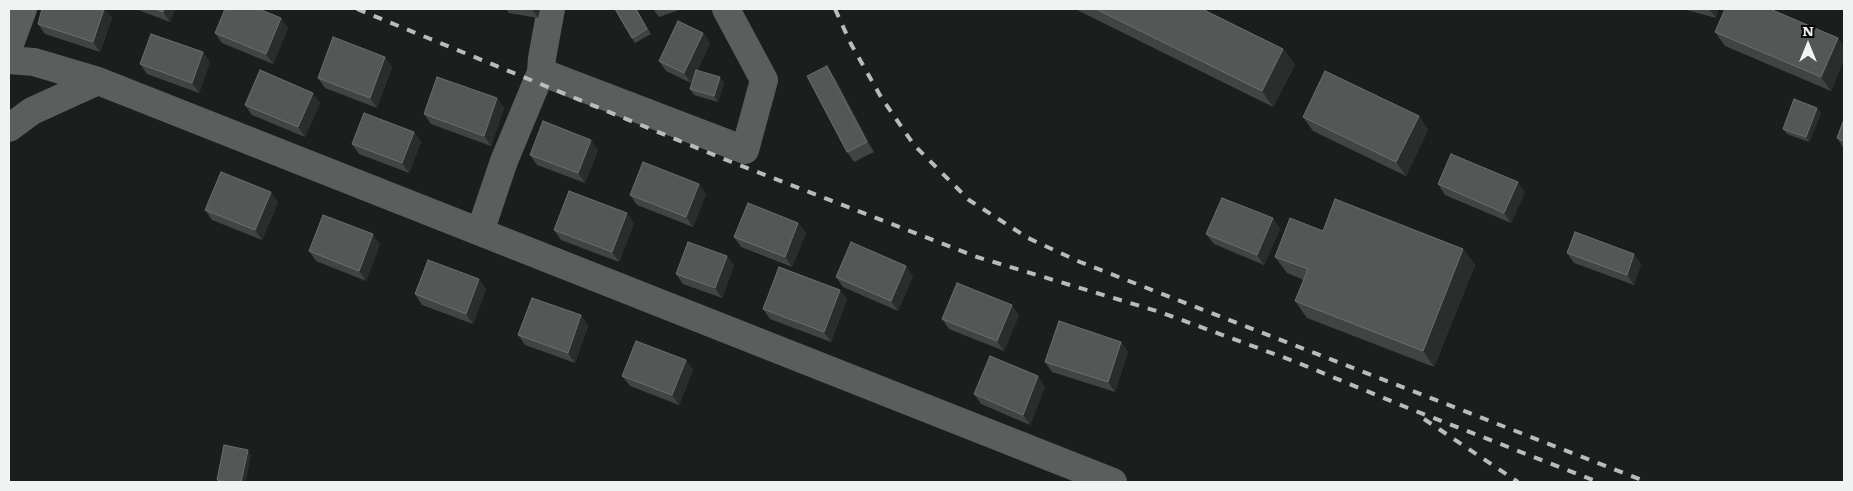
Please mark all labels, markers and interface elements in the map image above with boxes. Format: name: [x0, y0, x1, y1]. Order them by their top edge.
north arrow: [1783, 20, 1833, 70]
text: N: [1802, 20, 1814, 40]

